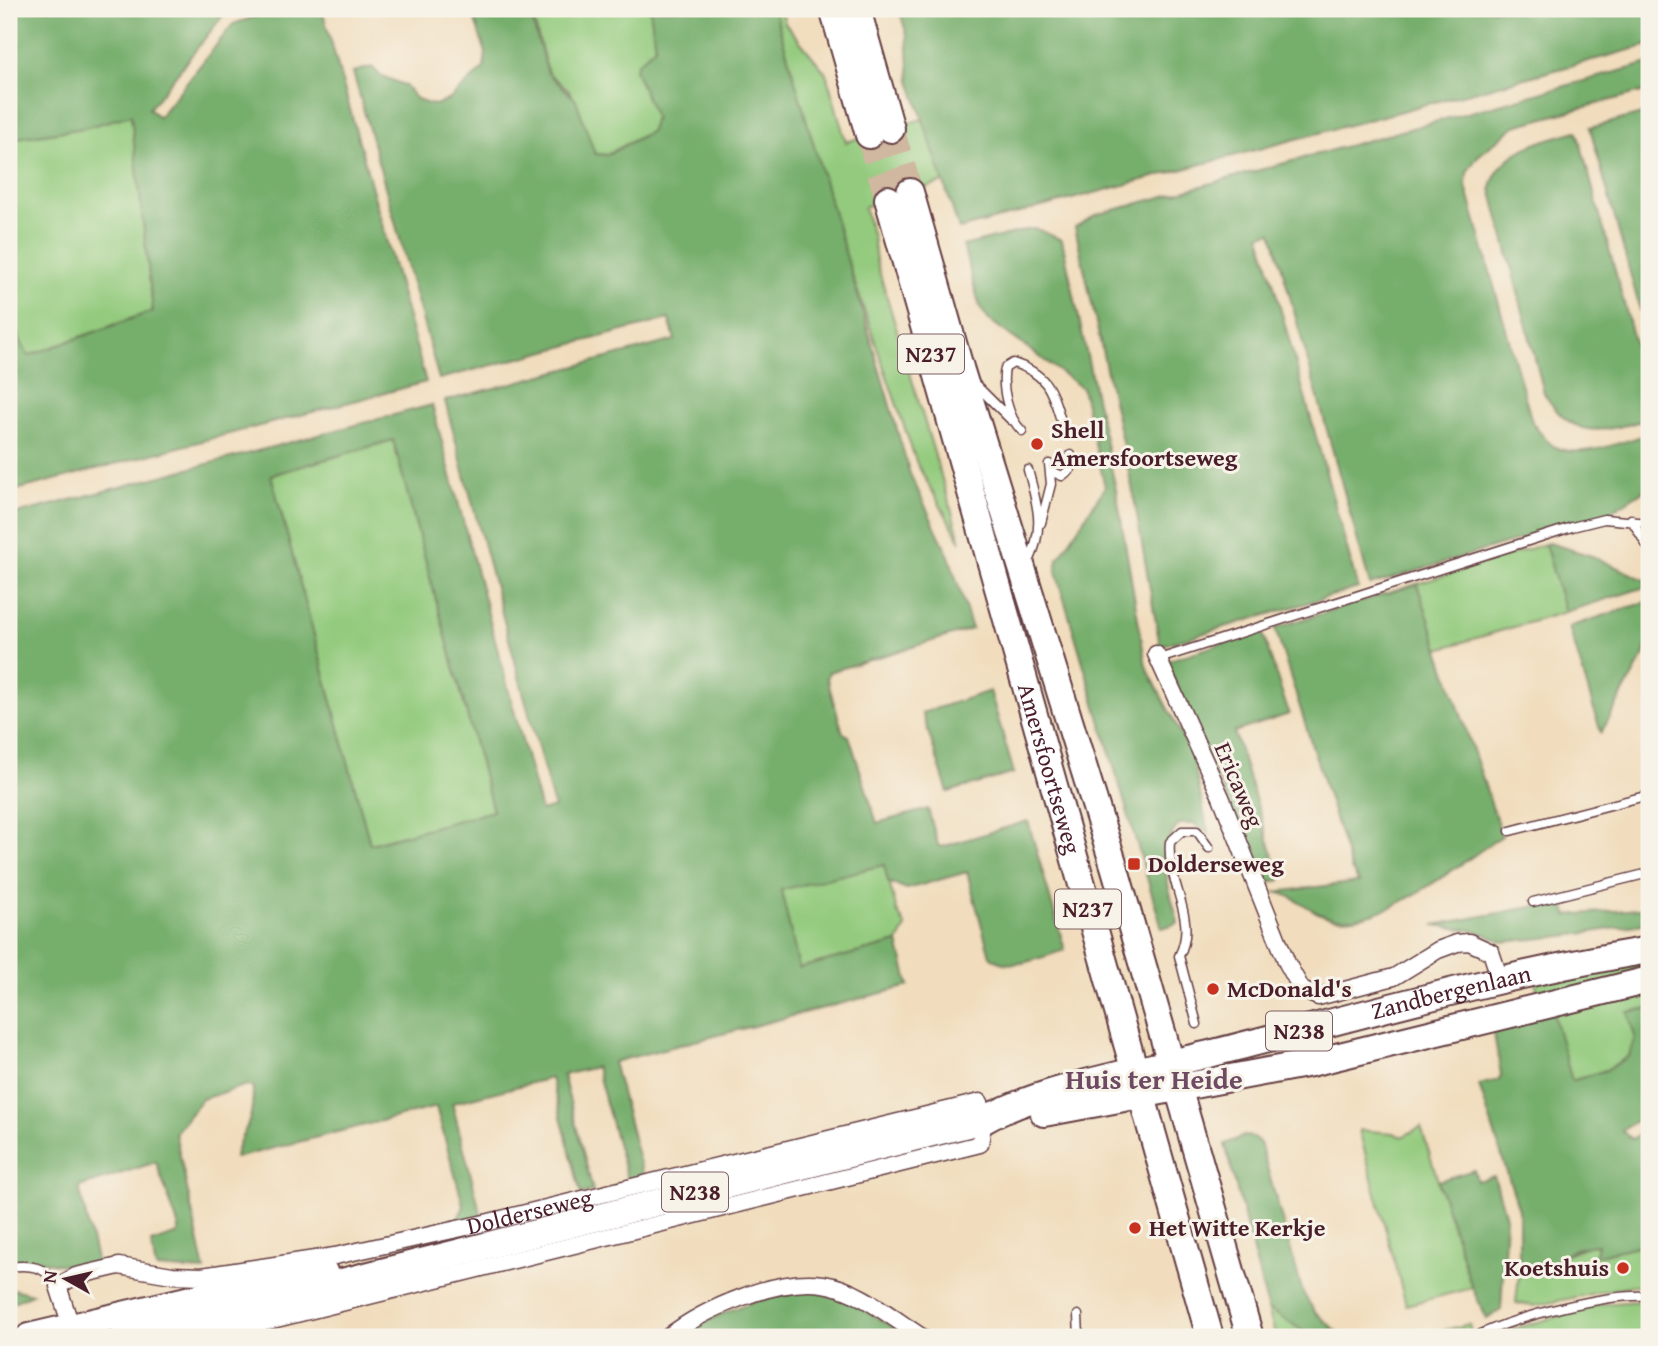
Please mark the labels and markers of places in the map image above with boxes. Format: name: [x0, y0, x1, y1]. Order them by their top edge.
place label: Shell Amersfoortseweg: [1051, 412, 1238, 475]
marker: Shell Amersfoortseweg: [1029, 436, 1045, 452]
place label: Dolderseweg: [1148, 846, 1284, 881]
marker: Dolderseweg: [1126, 856, 1142, 872]
place label: McDonald's: [1227, 971, 1352, 1006]
marker: McDonald's: [1205, 981, 1221, 997]
place label: Het Witte Kerkje: [1149, 1210, 1326, 1245]
marker: Het Witte Kerkje: [1127, 1220, 1143, 1236]
place label: Koetshuis: [1504, 1250, 1609, 1285]
marker: Koetshuis: [1615, 1260, 1631, 1276]

